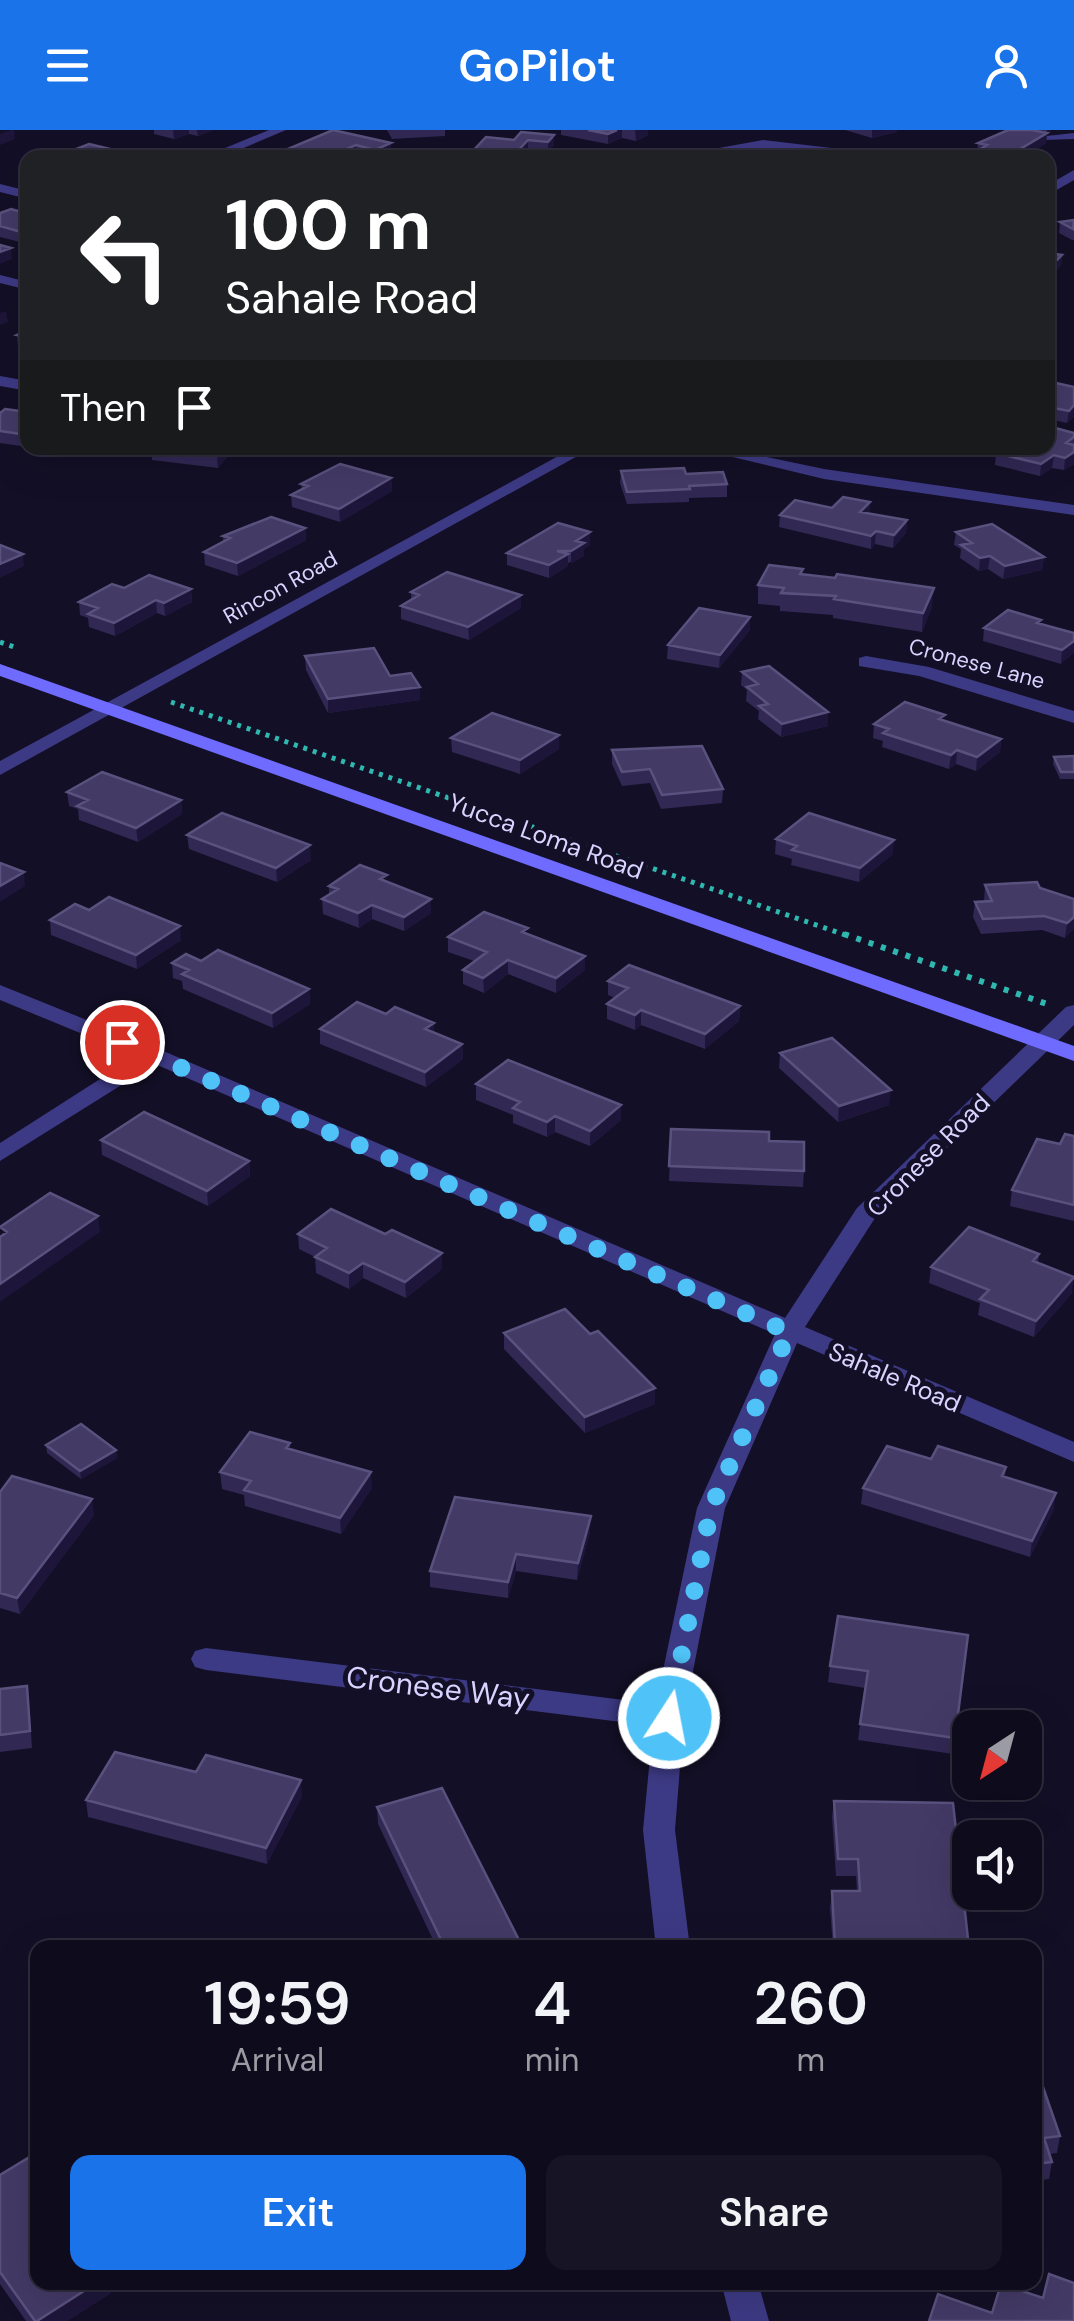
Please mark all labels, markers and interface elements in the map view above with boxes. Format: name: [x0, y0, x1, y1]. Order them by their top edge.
text: GoPilot: [458, 36, 616, 95]
icon: menu: [40, 38, 95, 93]
icon: person: [979, 38, 1034, 93]
text: 100 m: [225, 180, 431, 271]
icon: left: [60, 190, 190, 320]
text: Sahale Road: [225, 268, 478, 327]
icon: arrive: [167, 380, 222, 435]
text: Then: [60, 383, 147, 433]
street label: Rincon Road: [218, 544, 343, 631]
street label: Cronese Lane: [906, 631, 1048, 696]
street label: Yucca Loma Road: [444, 786, 648, 887]
pin: [80, 1000, 165, 1085]
icon: arrive: [95, 1015, 150, 1070]
street label: Cronese Road: [860, 1087, 997, 1224]
street label: Sahale Road: [824, 1335, 966, 1420]
street label: Cronese Way: [344, 1657, 532, 1718]
position arrow: [617, 1666, 721, 1770]
north arrow: [952, 1710, 1042, 1800]
map controls: [952, 1710, 1042, 1910]
button: sound: [952, 1820, 1042, 1910]
text: 19:59: [204, 1964, 351, 2043]
text: 4: [533, 1964, 571, 2043]
text: 260: [753, 1964, 868, 2043]
text: Arrival: [231, 2039, 324, 2081]
text: min: [525, 2039, 579, 2081]
text: m: [796, 2039, 825, 2081]
button: Exit: [70, 2155, 526, 2270]
button: Share: [546, 2155, 1002, 2270]

